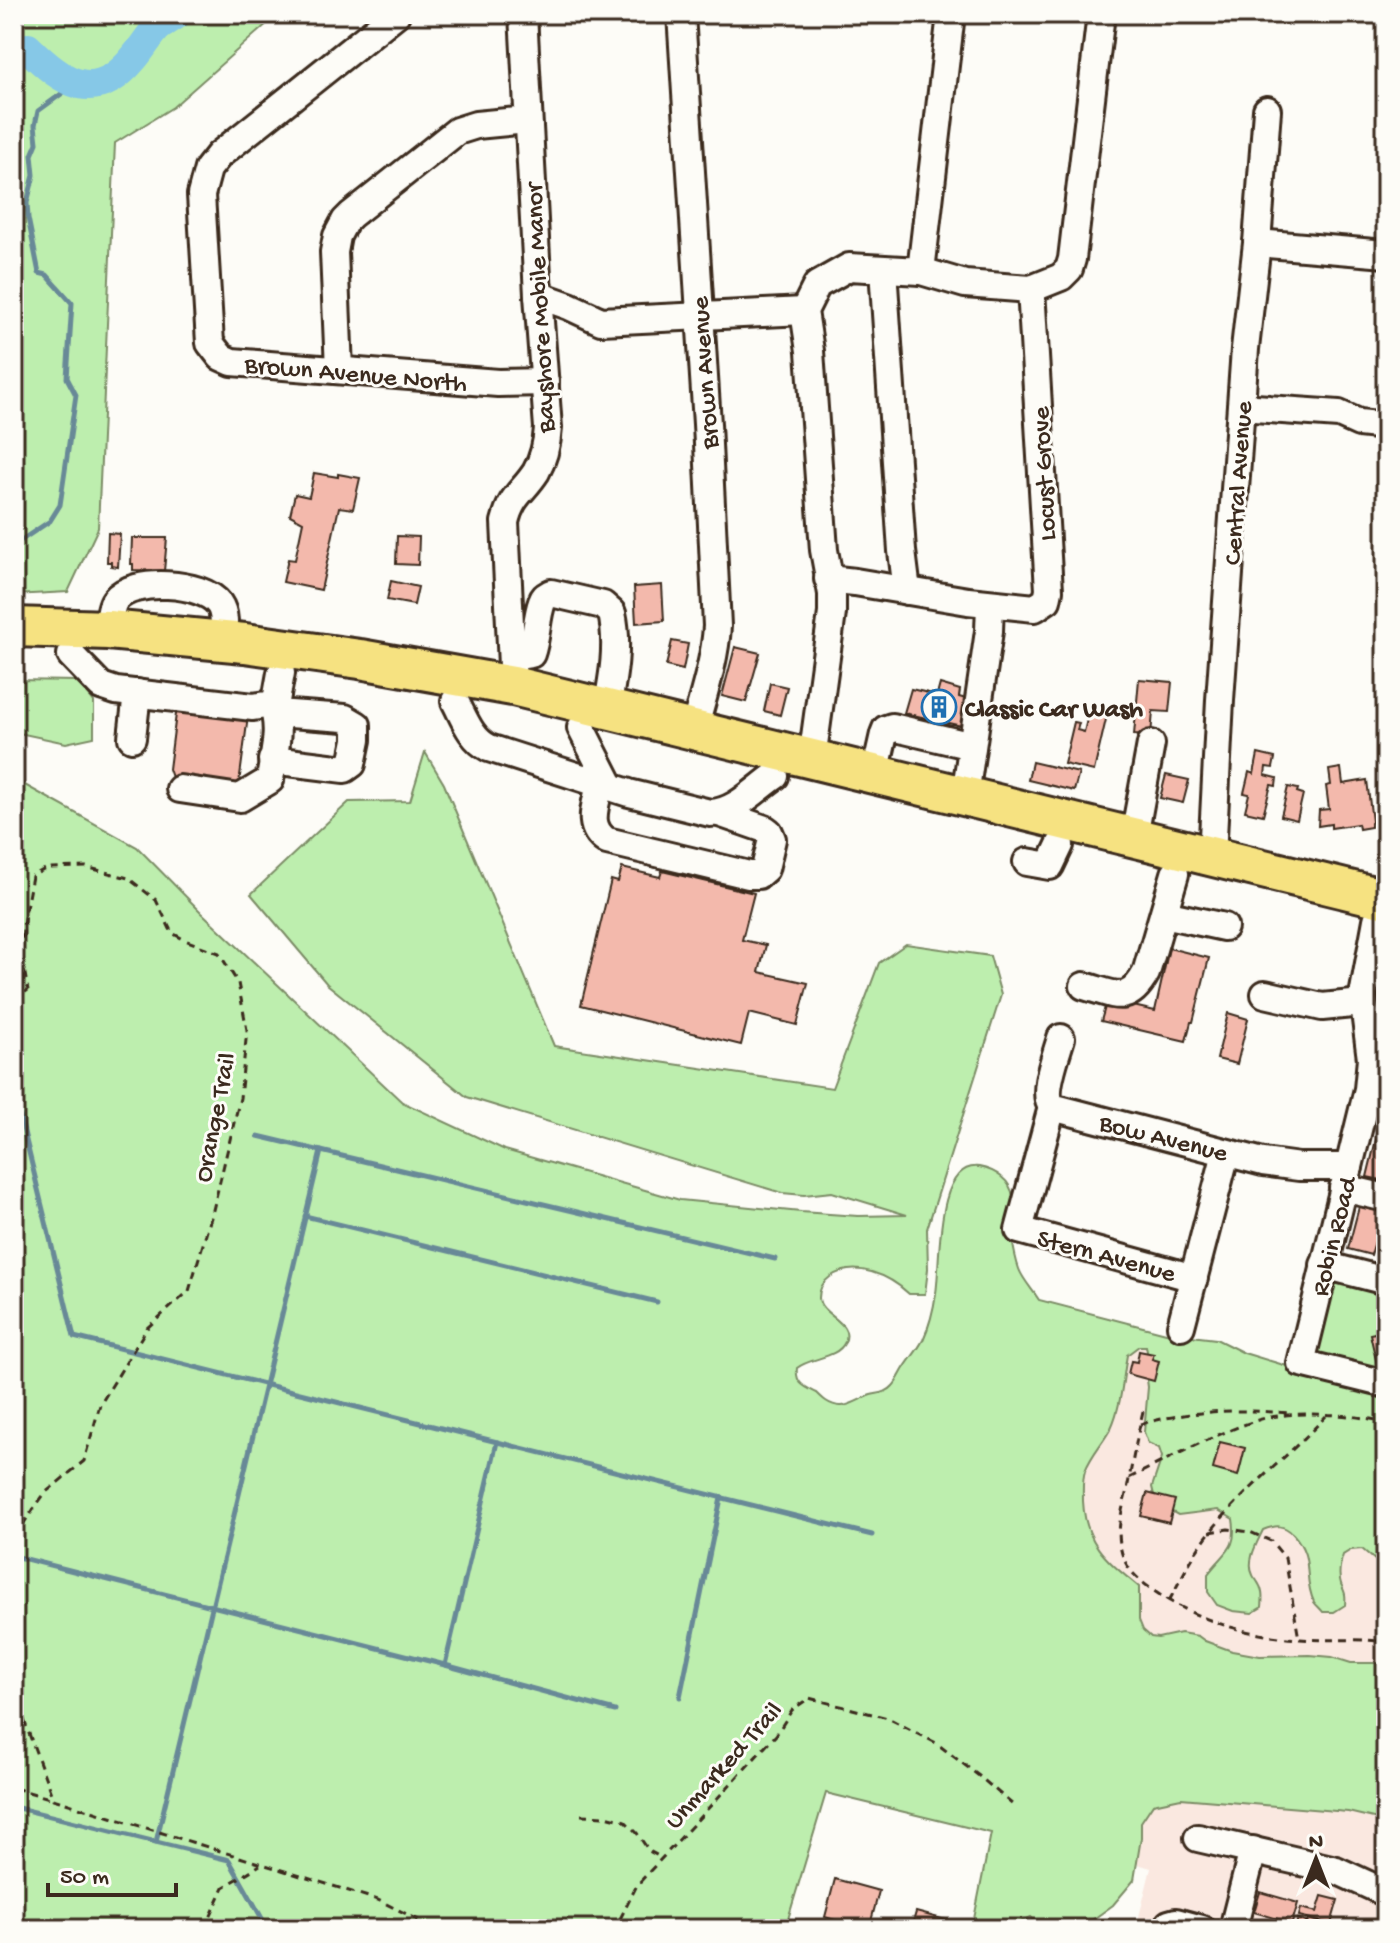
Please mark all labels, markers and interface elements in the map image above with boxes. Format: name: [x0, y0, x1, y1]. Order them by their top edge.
street label: Bayshore Mobile Manor: [520, 179, 565, 434]
street label: Brown Avenue: [687, 295, 728, 451]
street label: Brown Avenue North: [242, 351, 468, 402]
street label: Central Avenue: [1219, 400, 1262, 566]
street label: Locust Grove: [1027, 405, 1065, 542]
building icon: Classic Car Wash: [920, 688, 958, 726]
place label: Classic Car Wash: [965, 696, 1143, 727]
street label: Orange Trail: [190, 1051, 245, 1185]
street label: Bow Avenue: [1094, 1109, 1231, 1171]
street label: Robin Road: [1307, 1173, 1367, 1300]
street label: Stern Avenue: [1033, 1225, 1179, 1292]
street label: Unmarked Trail: [660, 1697, 791, 1837]
north arrow: [1276, 1819, 1356, 1899]
text: N: [1309, 1830, 1323, 1856]
scale bar: [48, 1847, 176, 1897]
text: 50 m: [60, 1864, 109, 1893]

